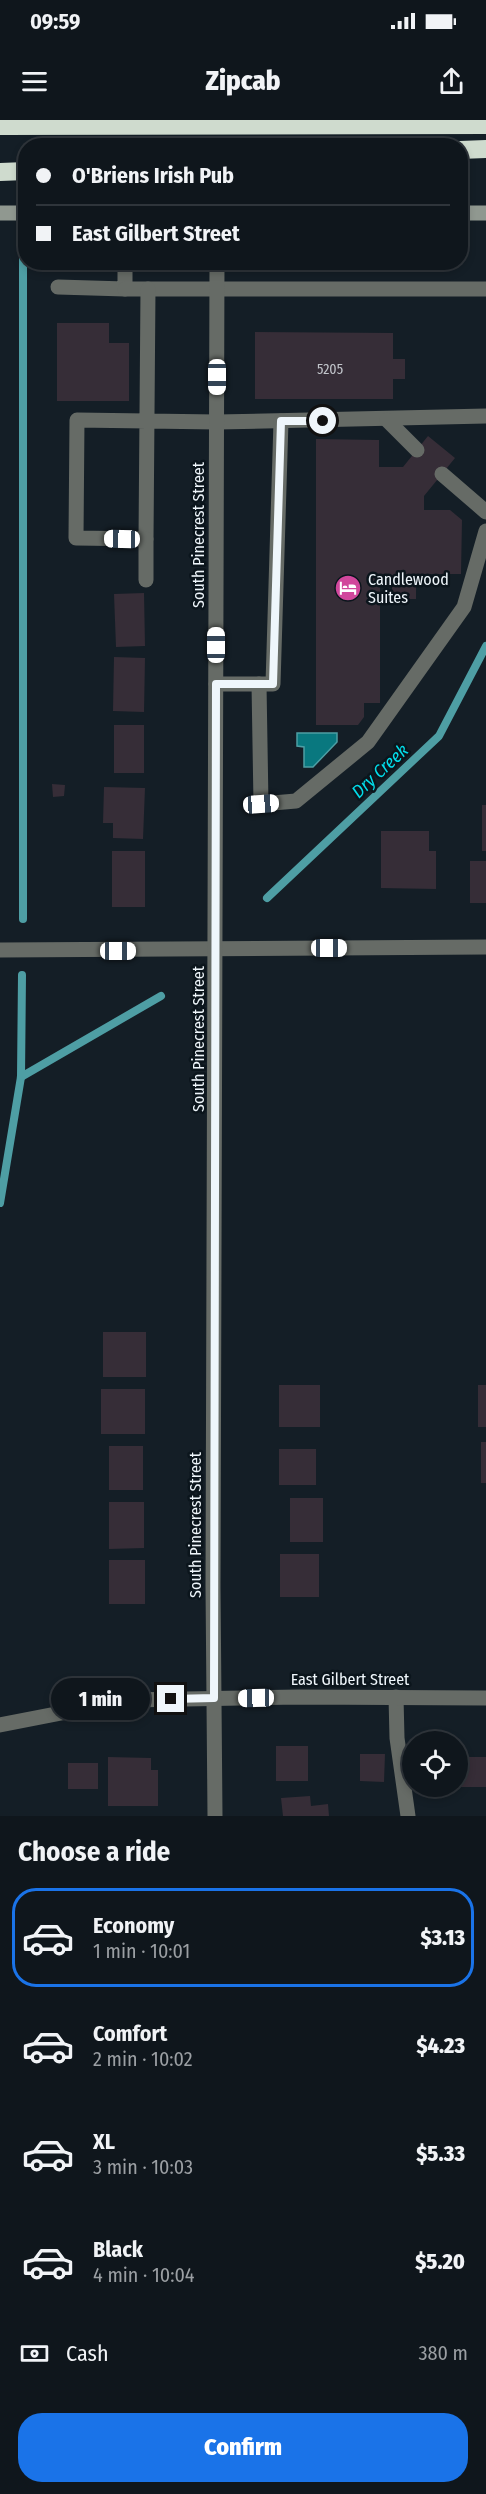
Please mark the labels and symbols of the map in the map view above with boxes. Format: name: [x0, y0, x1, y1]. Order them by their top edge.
car: [208, 359, 226, 395]
house number: 5205: [317, 361, 343, 378]
route start: [309, 407, 336, 434]
street label: South Pinecrest Street: [189, 461, 208, 608]
car: [104, 530, 140, 548]
place label: Candlewood Suites: [368, 570, 449, 607]
hotel icon: Candlewood Suites: [333, 573, 363, 603]
car: [207, 627, 225, 663]
water label: Dry Creek: [347, 739, 413, 803]
car: [242, 794, 280, 814]
car: [311, 939, 347, 957]
car: [100, 942, 136, 960]
street label: South Pinecrest Street: [189, 965, 208, 1112]
street label: South Pinecrest Street: [186, 1451, 205, 1598]
street label: East Gilbert Street: [291, 1670, 410, 1689]
callout: 1 min: [51, 1678, 150, 1720]
route end: [157, 1685, 184, 1712]
car: [238, 1689, 274, 1707]

